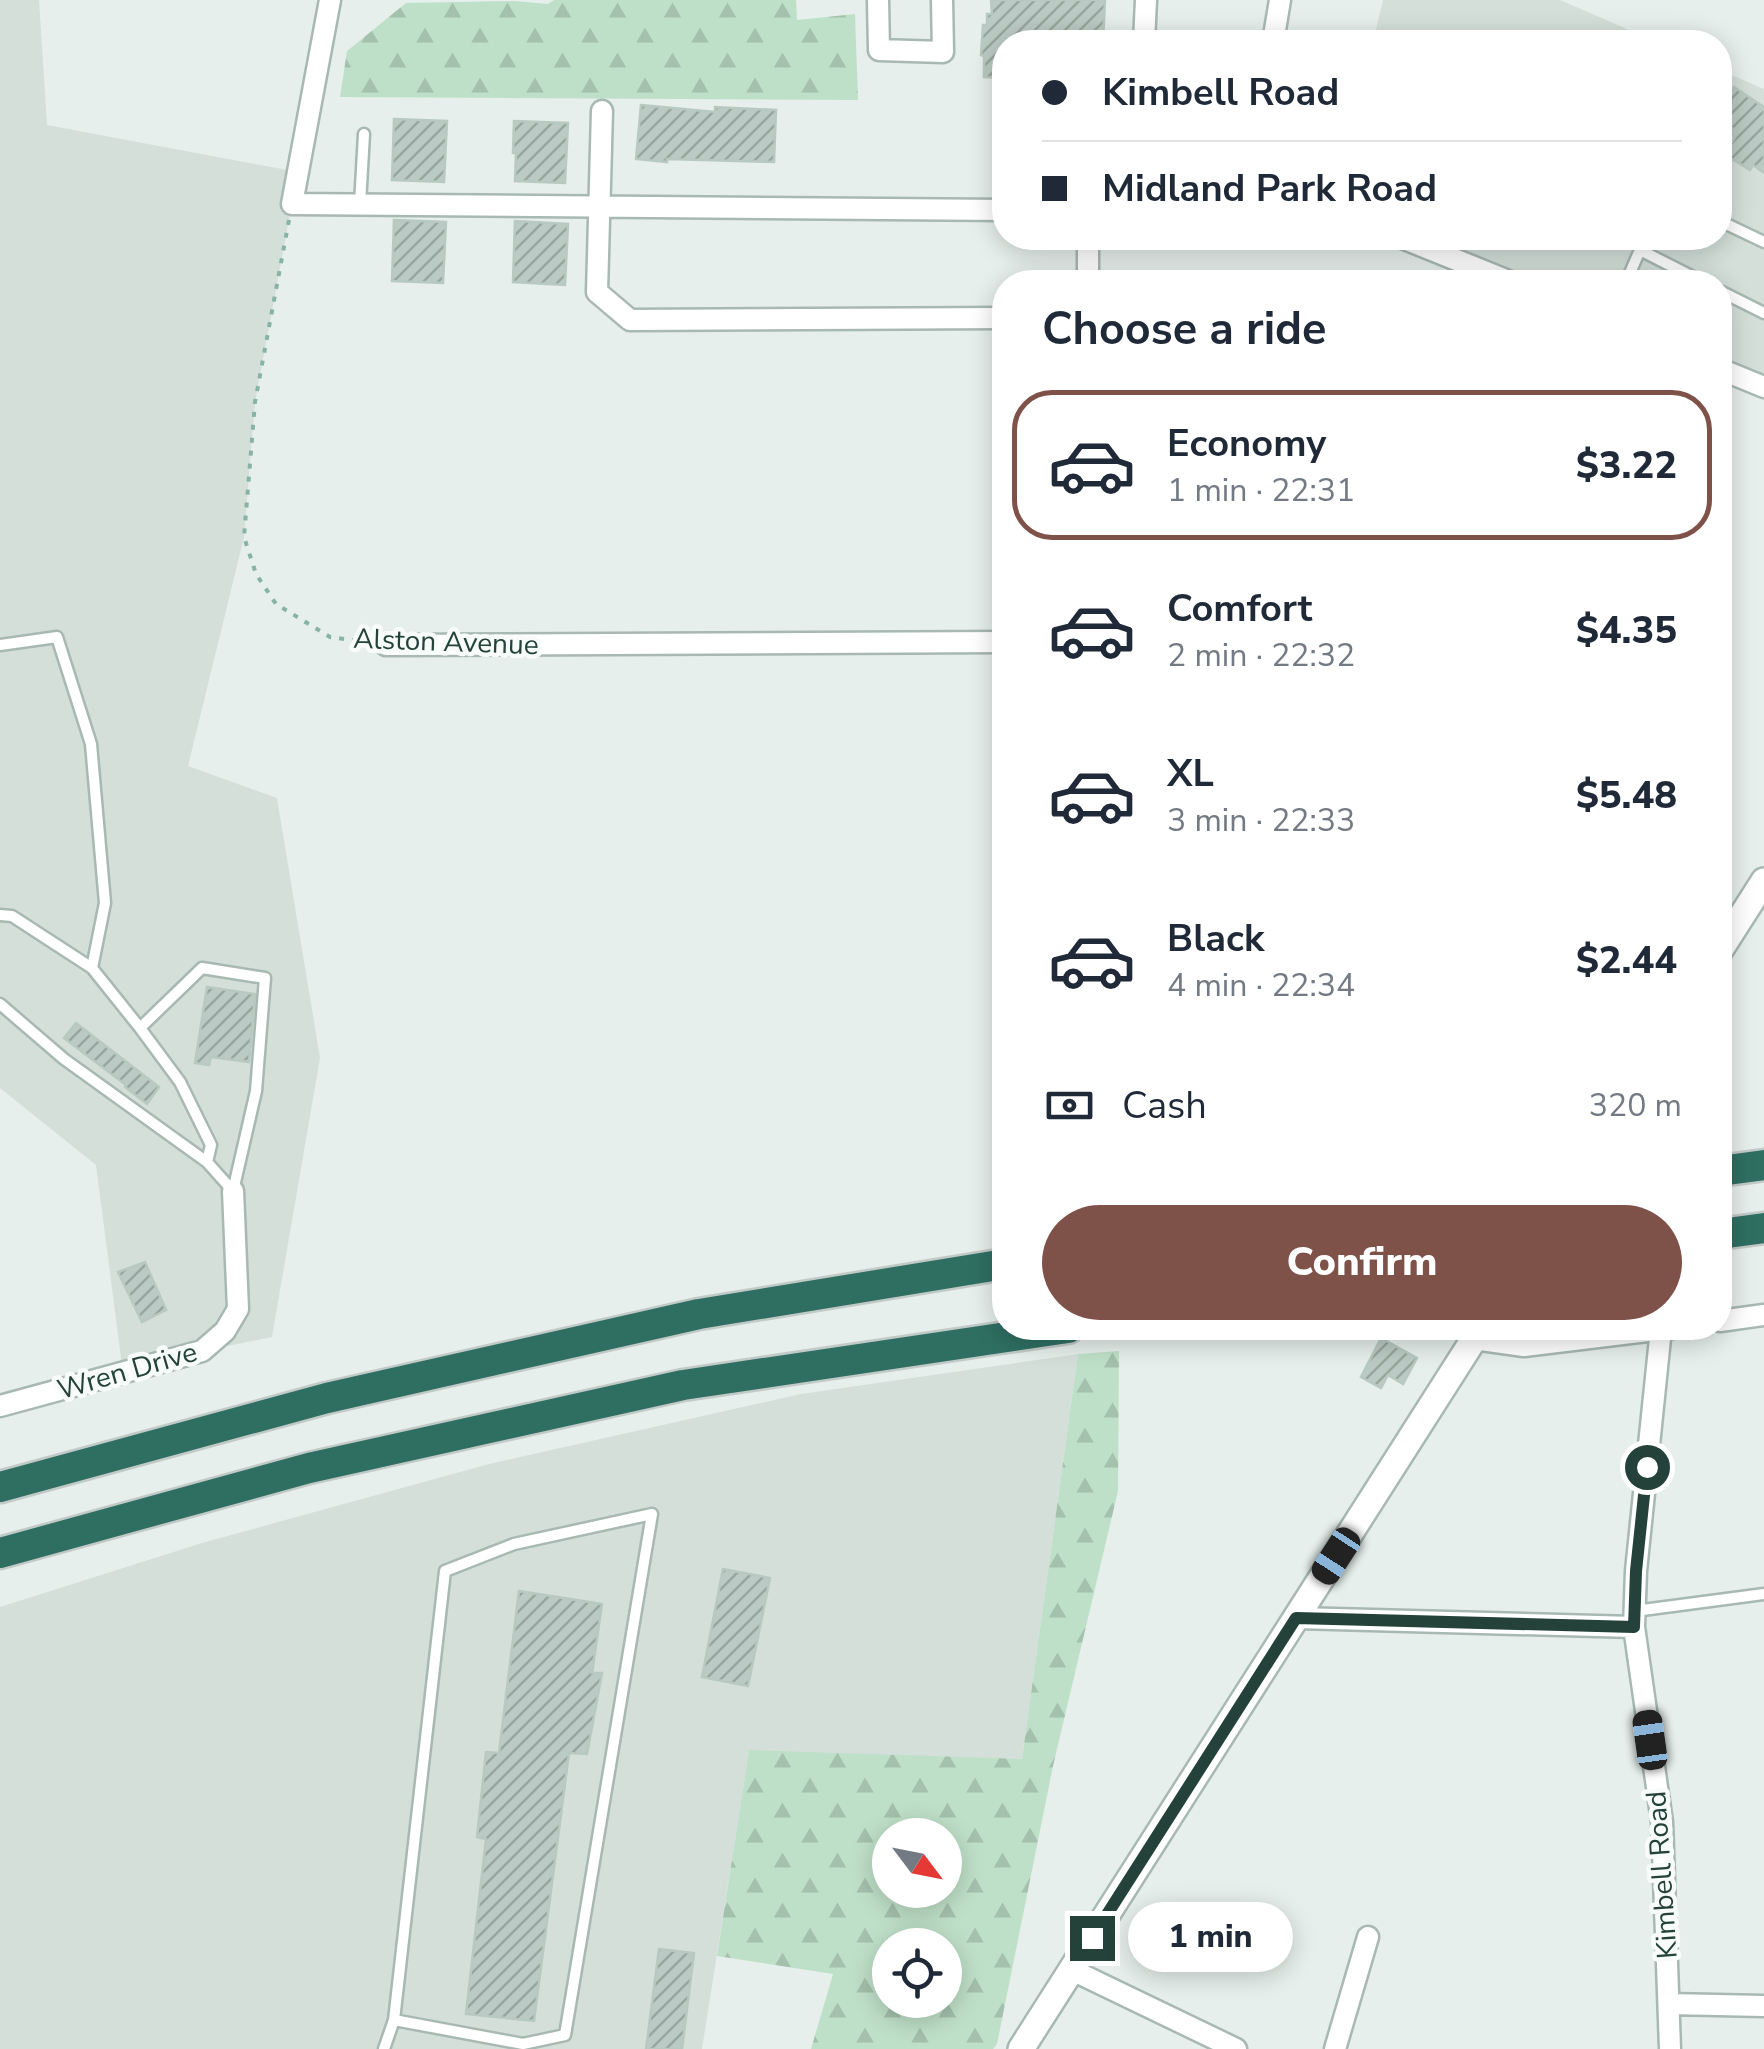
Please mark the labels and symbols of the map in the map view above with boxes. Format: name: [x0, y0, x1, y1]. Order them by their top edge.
street label: Alston Avenue: [353, 620, 539, 664]
street label: Wren Drive: [53, 1333, 201, 1409]
route start: [1625, 1445, 1670, 1490]
car: [1307, 1523, 1365, 1589]
car: [1631, 1708, 1669, 1772]
street label: Kimbell Road: [1637, 1790, 1687, 1960]
north arrow: [872, 1818, 962, 1908]
callout: 1 min: [1127, 1903, 1292, 1973]
route end: [1070, 1916, 1115, 1961]

